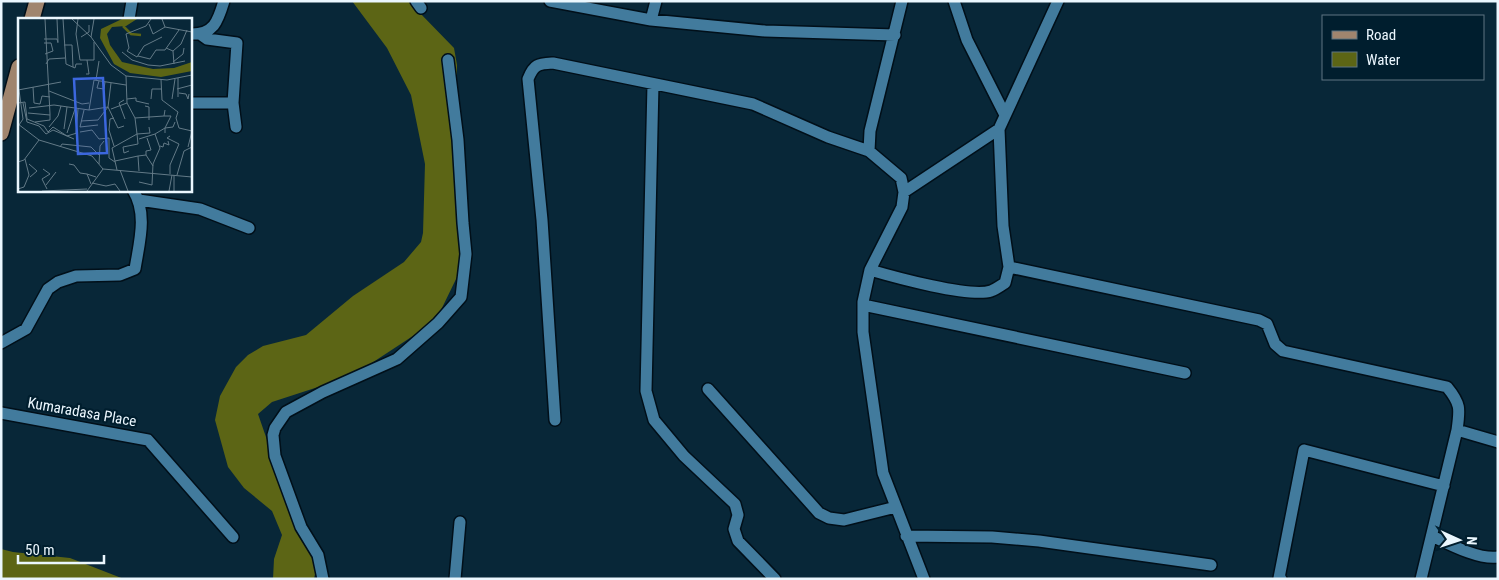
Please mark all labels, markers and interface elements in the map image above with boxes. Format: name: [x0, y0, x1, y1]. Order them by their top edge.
legend: [1322, 15, 1484, 80]
inset map: [18, 18, 191, 191]
text: Road: [1366, 26, 1396, 44]
text: Water: [1366, 51, 1401, 69]
street label: Kumaradasa Place: [26, 394, 138, 430]
north arrow: [1434, 515, 1484, 565]
scale bar: [18, 532, 104, 564]
text: N: [1464, 536, 1480, 545]
text: 50 m: [25, 541, 55, 559]

